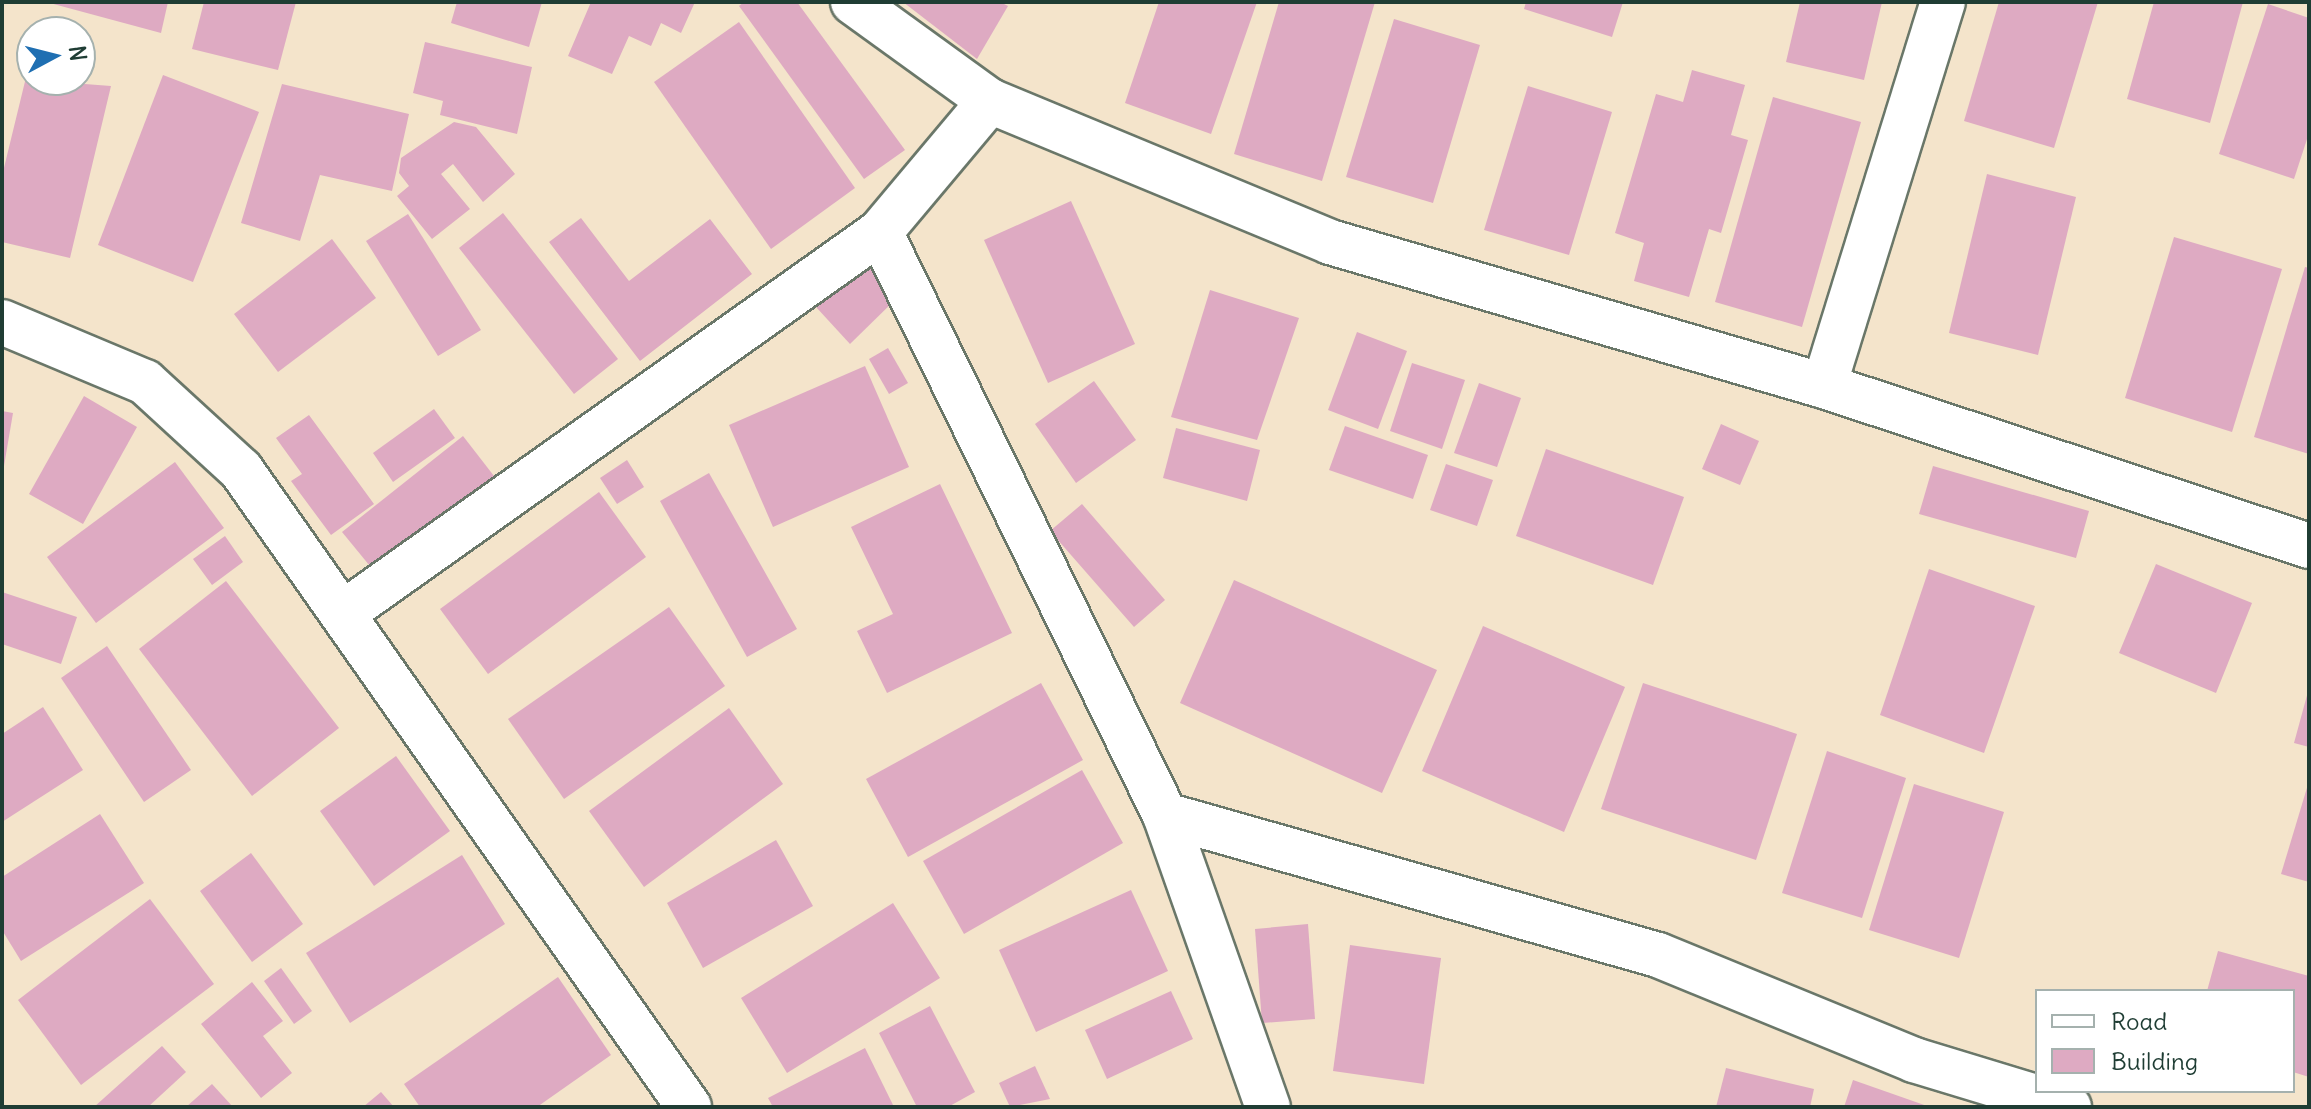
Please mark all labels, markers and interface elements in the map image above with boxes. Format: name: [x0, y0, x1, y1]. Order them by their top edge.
north arrow: [16, 16, 96, 96]
text: N: [63, 44, 93, 63]
legend: [2035, 989, 2295, 1093]
text: Road: [2111, 1006, 2167, 1036]
text: Building: [2111, 1046, 2198, 1076]

